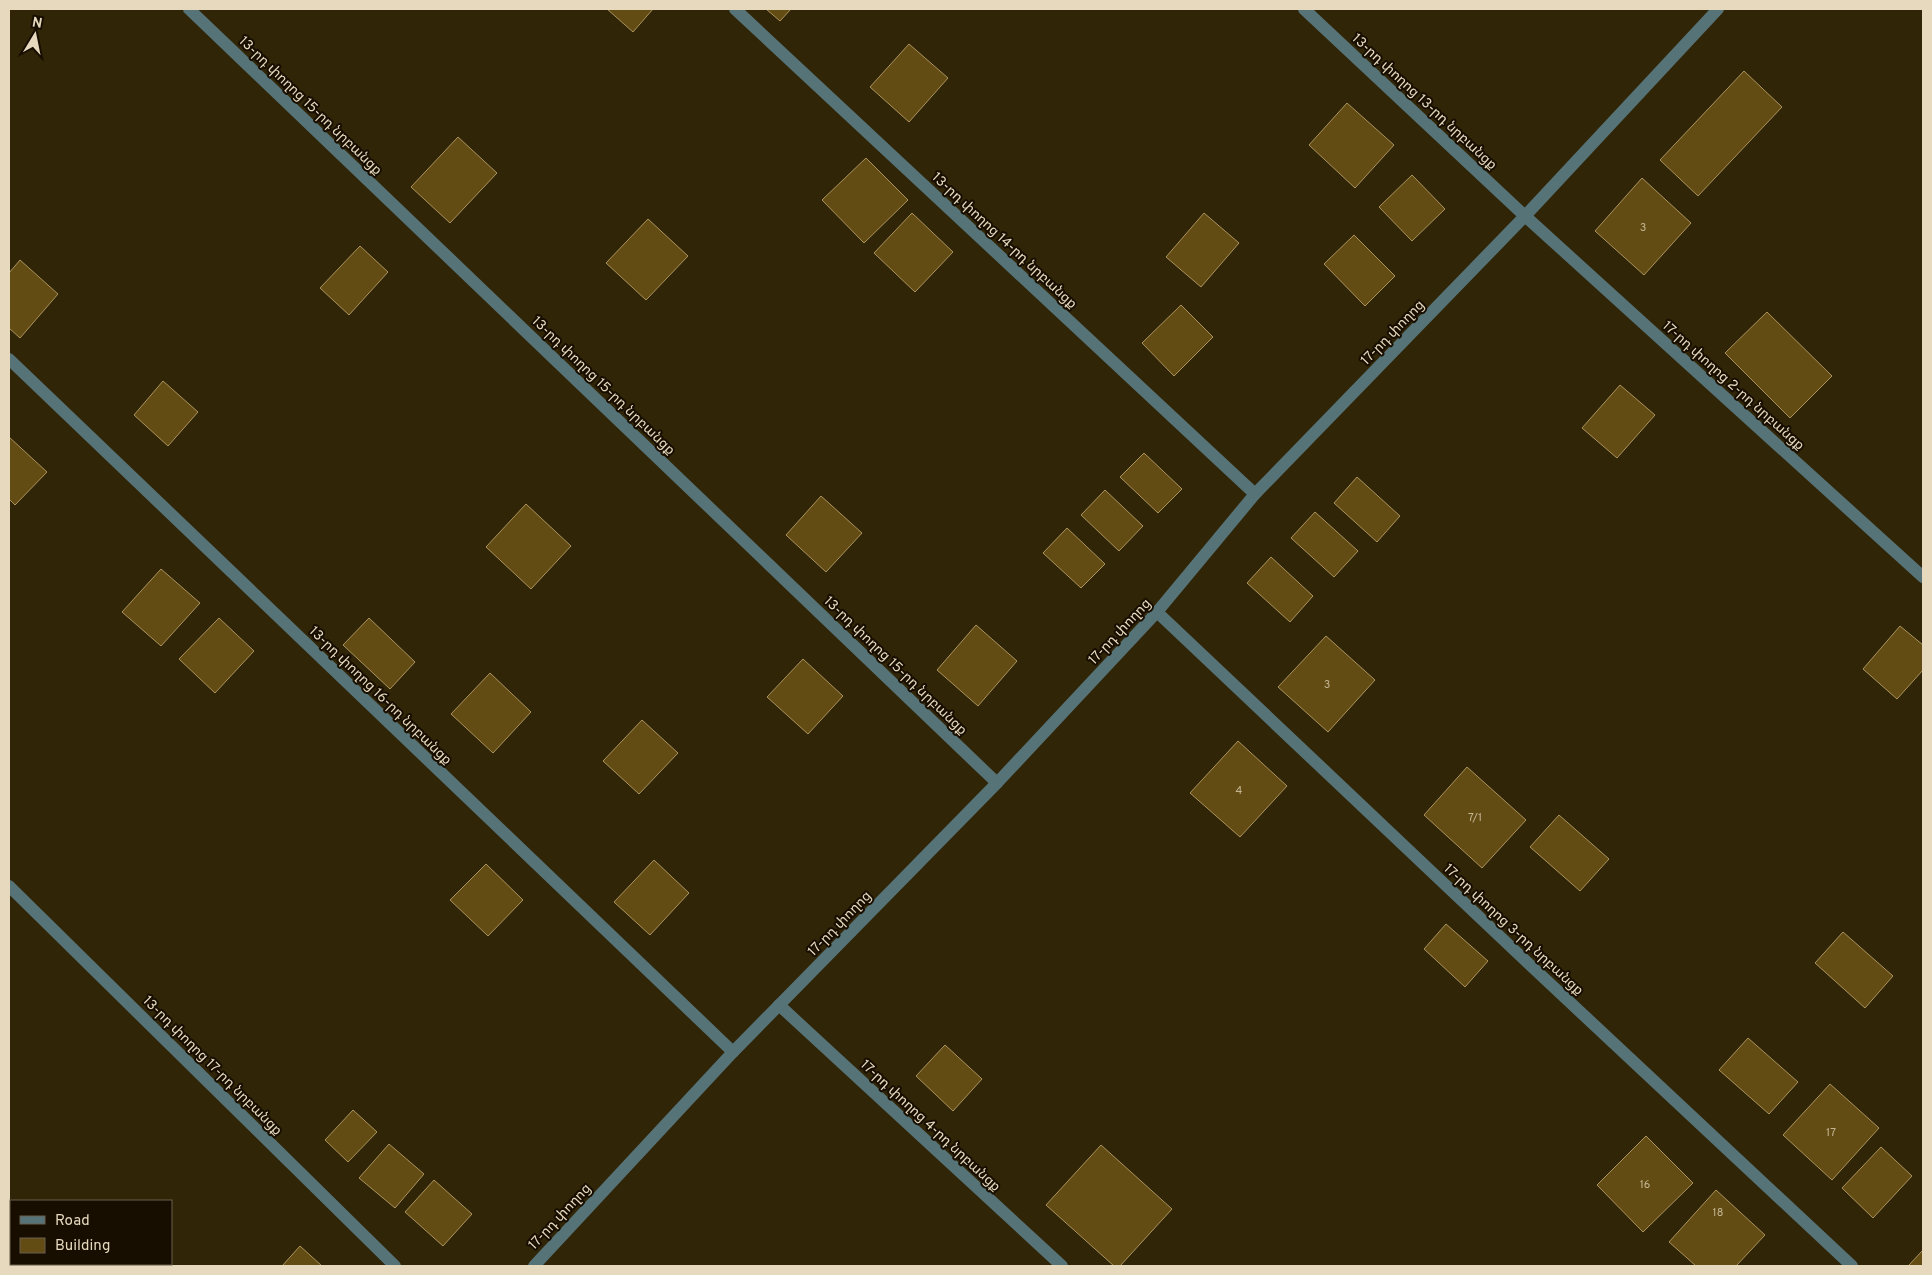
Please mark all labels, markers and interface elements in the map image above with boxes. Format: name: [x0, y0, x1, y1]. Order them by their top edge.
north arrow: [10, 10, 60, 60]
text: N: [31, 14, 43, 33]
street label: 13-րդ փողոց 13-րդ նրբանցք: [1348, 30, 1500, 174]
street label: 13-րդ փողոց 15-րդ նրբանցք: [235, 33, 385, 179]
street label: 13-րդ փողոց 14-րդ նրբանցք: [928, 169, 1080, 313]
house number: 3: [1640, 221, 1646, 235]
street label: 17-րդ փողոց: [1358, 297, 1428, 369]
street label: 13-րդ փողոց 15-րդ նրբանցք: [528, 313, 678, 459]
street label: 17-րդ փողոց 2-րդ նրբանցք: [1658, 318, 1808, 454]
street label: 13-րդ փողոց 15-րդ նրբանցք: [820, 593, 970, 739]
street label: 17-րդ փողոց: [1085, 595, 1155, 669]
street label: 13-րդ փողոց 16-րդ նրբանցք: [305, 623, 455, 769]
house number: 3: [1324, 678, 1330, 692]
house number: 4: [1236, 784, 1243, 798]
house number: 7/1: [1468, 811, 1482, 825]
street label: 17-րդ փողոց 3-րդ նրբանցք: [1439, 861, 1586, 999]
street label: 17-րդ փողոց: [805, 888, 875, 960]
street label: 13-րդ փողոց 17-րդ նրբանցք: [139, 993, 285, 1139]
street label: 17-րդ փողոց 4-րդ նրբանցք: [856, 1057, 1004, 1196]
house number: 17: [1826, 1126, 1836, 1140]
house number: 16: [1640, 1178, 1650, 1192]
street label: 17-րդ փողոց: [525, 1180, 595, 1254]
legend: [10, 1200, 172, 1265]
house number: 18: [1713, 1206, 1723, 1220]
text: Road: [55, 1212, 90, 1231]
text: Building: [55, 1237, 110, 1256]

